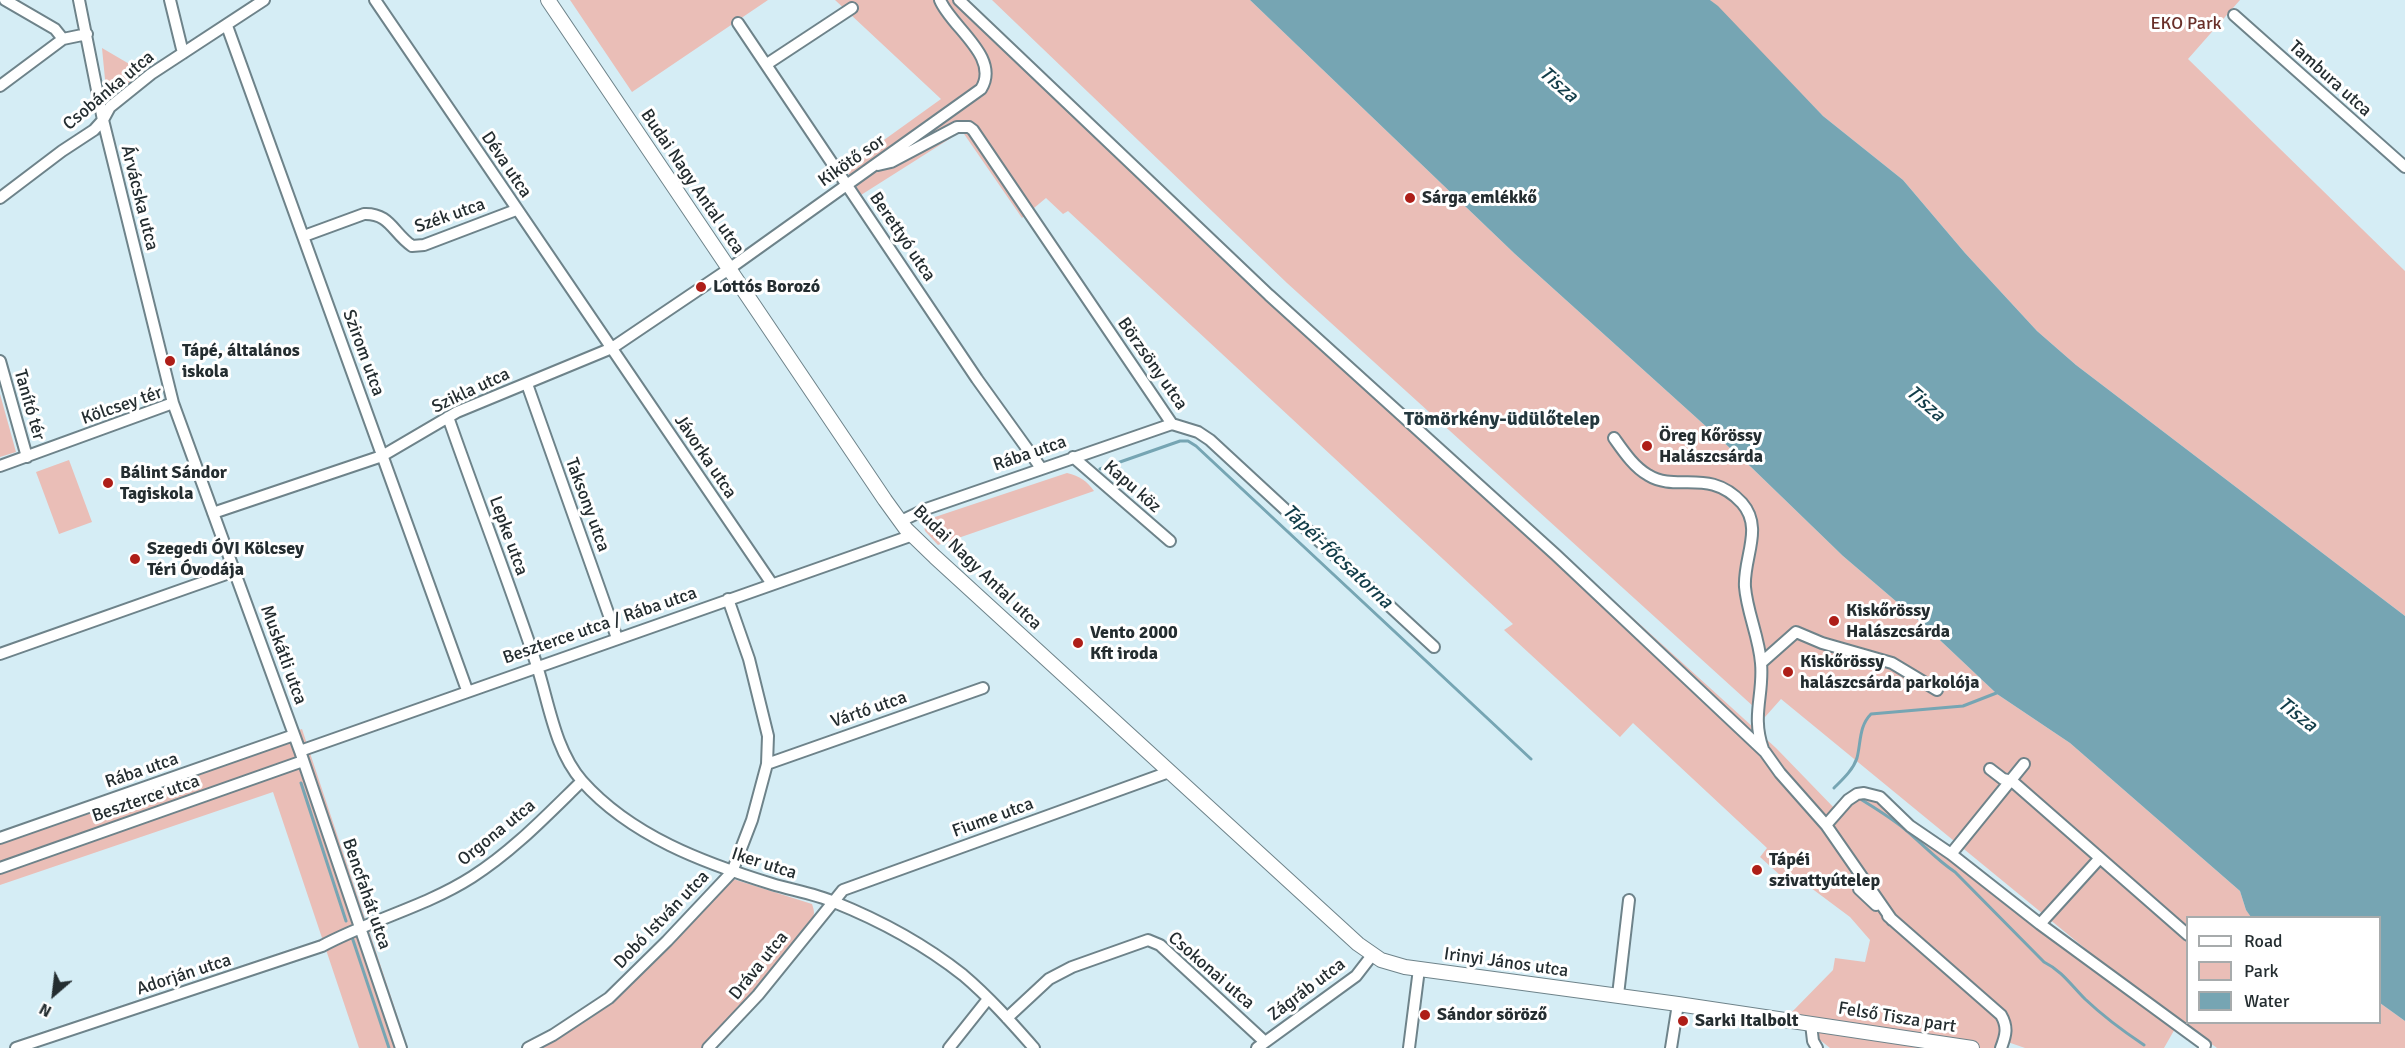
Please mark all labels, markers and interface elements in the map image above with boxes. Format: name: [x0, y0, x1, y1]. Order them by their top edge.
park label: EKO Park: [2150, 13, 2222, 35]
street label: Tambura utca: [2284, 36, 2376, 122]
street label: Csobánka utca: [59, 47, 159, 135]
water label: Tisza: [1534, 62, 1582, 108]
street label: Budai Nagy Antal utca: [635, 105, 749, 259]
street label: Déva utca: [476, 128, 536, 202]
street label: Kikötő sor: [814, 130, 890, 192]
street label: Árvácska utca: [116, 143, 162, 253]
place label: Sárga emlékkő: [1422, 187, 1537, 209]
street label: Berettyó utca: [864, 188, 940, 286]
marker: Sárga emlékkő: [1403, 191, 1417, 205]
street label: Szék utca: [412, 194, 488, 238]
place label: Lottós Borozó: [713, 276, 820, 298]
marker: Lottós Borozó: [694, 280, 708, 294]
street label: Szirom utca: [337, 307, 389, 399]
street label: Börzsöny utca: [1112, 314, 1192, 414]
place label: Tápé, általános iskola: [182, 340, 300, 382]
marker: Tápé, általános iskola: [163, 354, 177, 368]
street label: Szikla utca: [429, 364, 513, 418]
street label: Tanító tér: [9, 367, 49, 443]
water label: Tisza: [1901, 381, 1949, 427]
street label: Kölcsey tér: [79, 382, 165, 430]
district label: Tömörkény-üdülőtelep: [1404, 408, 1600, 432]
street label: Jávorka utca: [669, 411, 741, 503]
place label: Öreg Kőrössy Halászcsárda: [1659, 425, 1763, 468]
street label: Rába utca: [991, 431, 1069, 477]
marker: Öreg Kőrössy Halászcsárda: [1640, 439, 1654, 453]
street label: Taksony utca: [560, 455, 614, 555]
street label: Kapu köz: [1099, 456, 1165, 518]
place label: Bálint Sándor Tagiskola: [120, 462, 227, 504]
marker: Bálint Sándor Tagiskola: [101, 476, 115, 490]
street label: Lepke utca: [484, 493, 532, 579]
water label: Tápéi-főcsatorna: [1277, 500, 1397, 614]
street label: Budai Nagy Antal utca: [908, 501, 1046, 635]
place label: Szegedi ÓVI Kölcsey Téri Óvodája: [147, 538, 304, 580]
marker: Szegedi ÓVI Kölcsey Téri Óvodája: [128, 552, 142, 566]
street label: Beszterce utca / Rába utca: [500, 583, 700, 669]
place label: Kiskőrössy Halászcsárda: [1846, 600, 1950, 642]
street label: Muskátli utca: [255, 602, 311, 708]
marker: Kiskőrössy Halászcsárda: [1827, 614, 1841, 628]
place label: Vento 2000 Kft iroda: [1090, 622, 1178, 664]
marker: Vento 2000 Kft iroda: [1071, 636, 1085, 650]
place label: Kiskőrössy halászcsárda parkolója: [1800, 651, 1980, 694]
marker: Kiskőrössy halászcsárda parkolója: [1781, 665, 1795, 679]
street label: Vártó utca: [828, 687, 910, 733]
water label: Tisza: [2273, 692, 2321, 738]
street label: Rába utca: [103, 748, 181, 794]
street label: Beszterce utca: [89, 771, 203, 827]
street label: Fiume utca: [949, 793, 1037, 843]
street label: Orgona utca: [454, 795, 540, 871]
street label: Bencfahát utca: [337, 836, 395, 952]
street label: Iker utca: [729, 843, 799, 885]
place label: Tápéi szivattyútelep: [1769, 849, 1880, 892]
marker: Tápéi szivattyútelep: [1750, 863, 1764, 877]
street label: Dobó István utca: [610, 866, 714, 974]
legend: [2186, 916, 2381, 1024]
street label: Dráva utca: [725, 927, 793, 1005]
street label: Csokonai utca: [1163, 928, 1259, 1014]
text: Road: [2244, 930, 2283, 952]
street label: Irinyi János utca: [1442, 944, 1570, 982]
street label: Adorján utca: [134, 950, 234, 1000]
street label: Zágráb utca: [1264, 954, 1350, 1026]
text: Park: [2244, 960, 2279, 982]
north arrow: [24, 964, 84, 1024]
text: Water: [2244, 990, 2289, 1012]
text: N: [36, 998, 55, 1021]
street label: Felső Tisza part: [1837, 998, 1957, 1038]
place label: Sándor söröző: [1437, 1004, 1547, 1026]
marker: Sándor söröző: [1418, 1008, 1432, 1022]
place label: Sarki Italbolt: [1695, 1010, 1798, 1032]
marker: Sarki Italbolt: [1676, 1014, 1690, 1028]

